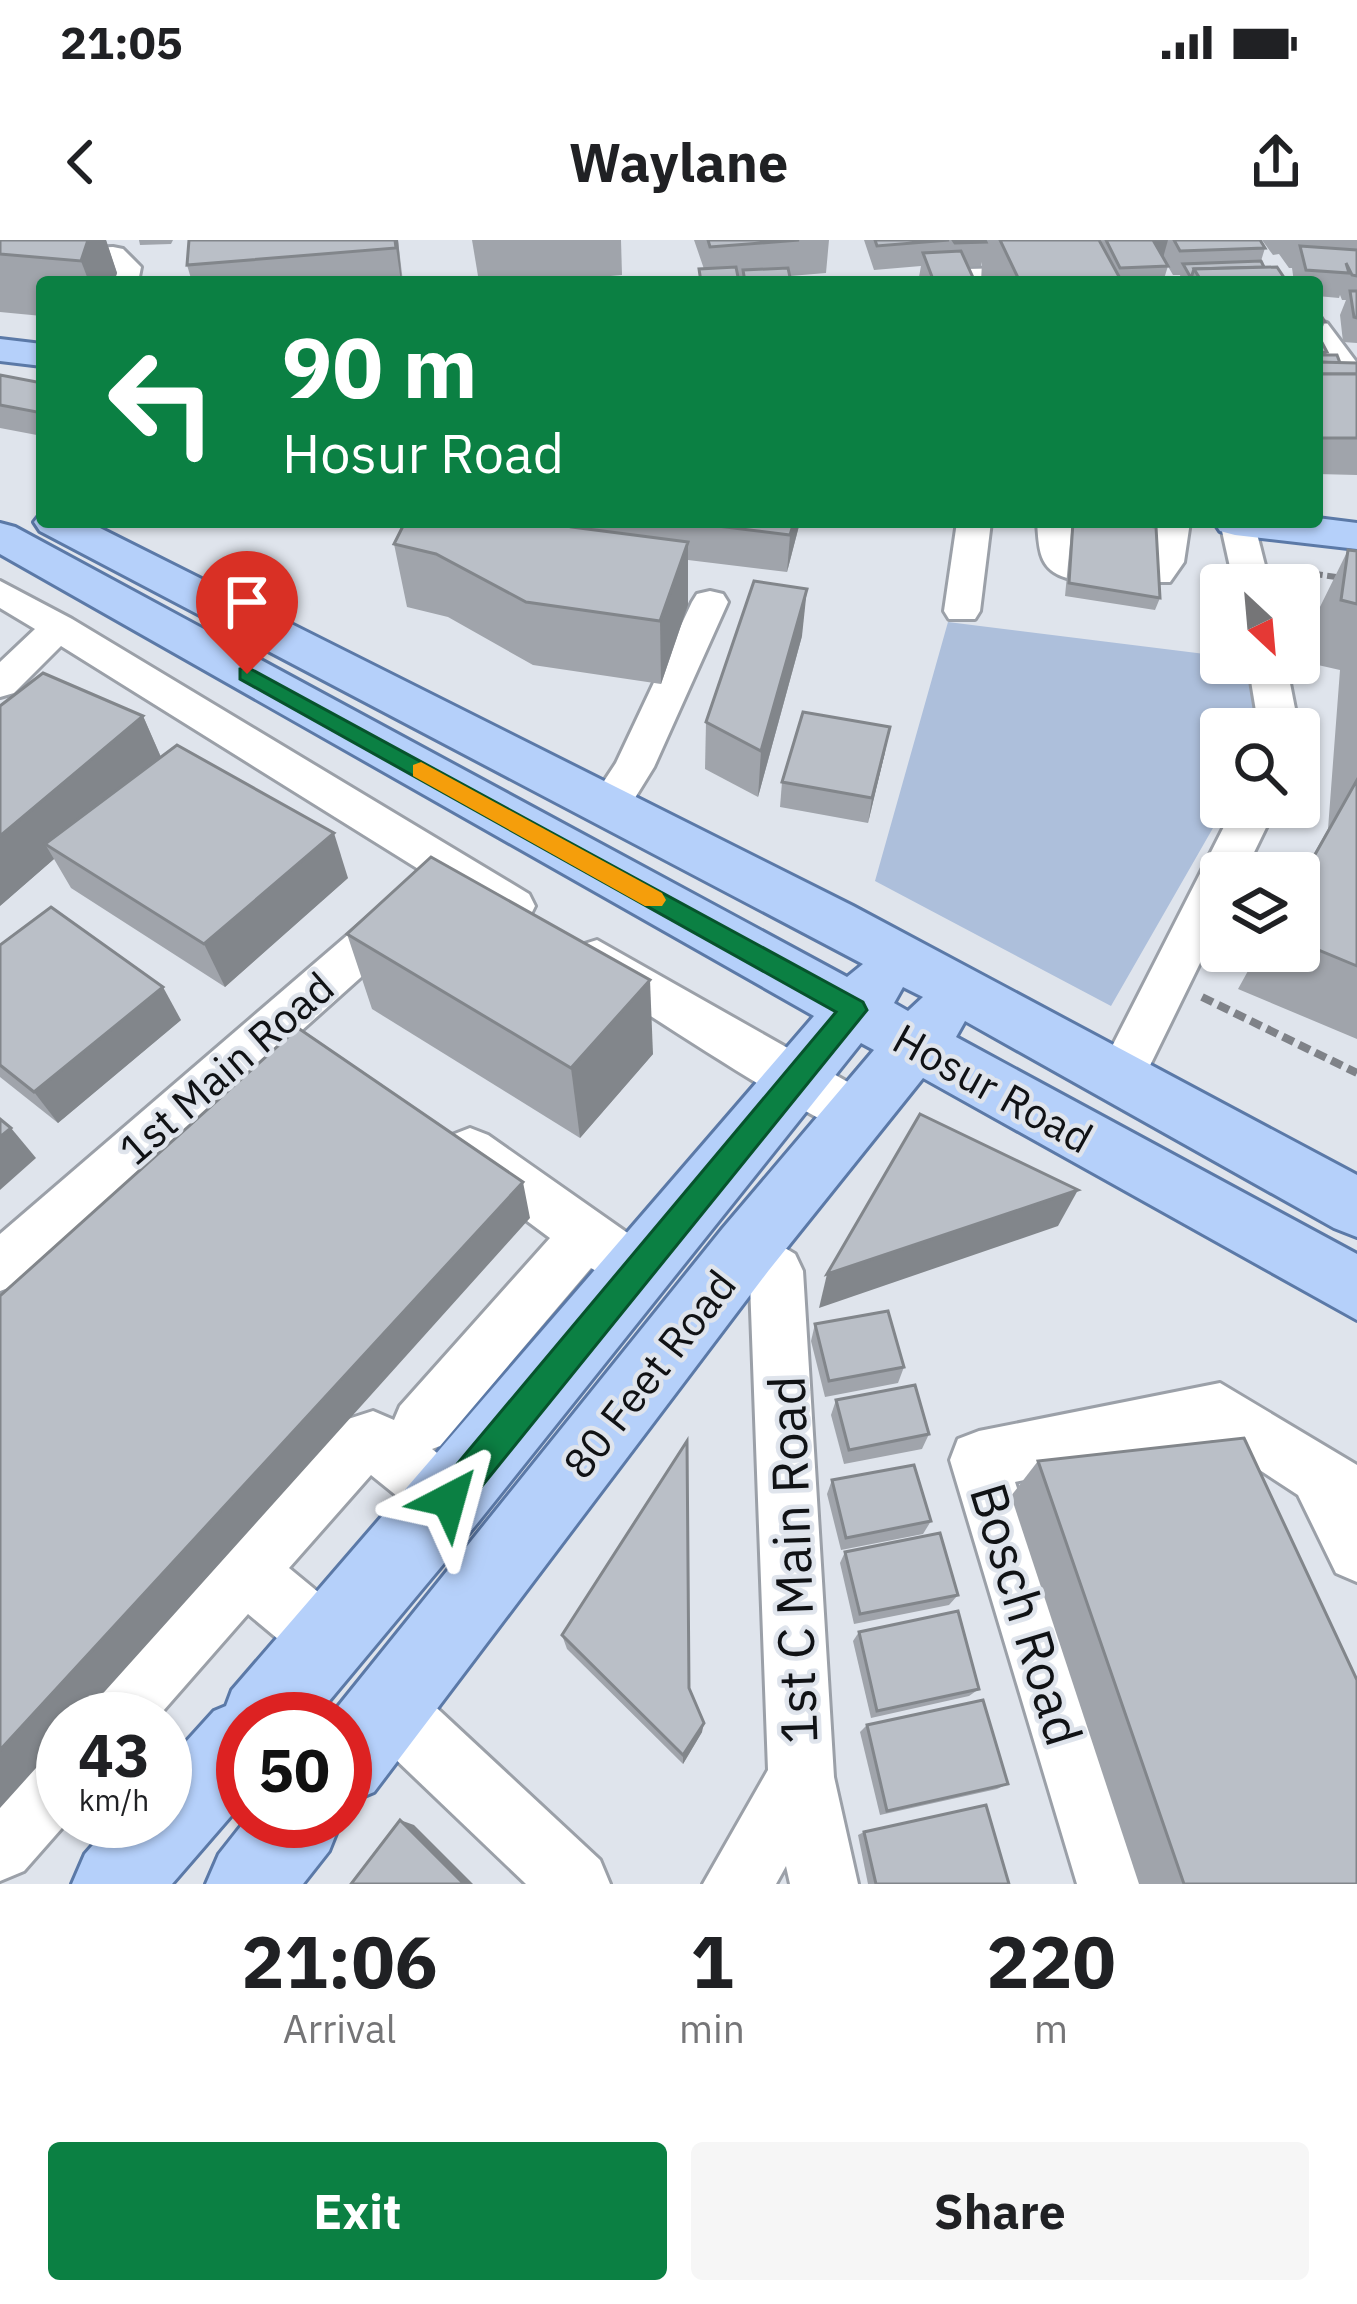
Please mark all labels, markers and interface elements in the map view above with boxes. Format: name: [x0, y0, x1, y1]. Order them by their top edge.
text: 21:05: [60, 13, 183, 71]
text: Waylane: [569, 127, 788, 197]
icon: back: [48, 129, 114, 195]
icon: share: [1243, 129, 1309, 195]
text: 90 m: [282, 312, 478, 421]
icon: left: [84, 324, 240, 480]
text: Hosur Road: [282, 418, 564, 488]
pin: [196, 551, 298, 674]
north arrow: [1200, 564, 1320, 684]
map controls: [1200, 564, 1320, 972]
icon: arrive: [214, 569, 280, 635]
button: search: [1200, 708, 1320, 828]
button: layers: [1200, 852, 1320, 972]
street label: 1st Main Road: [107, 960, 345, 1176]
street label: Hosur Road: [884, 1011, 1102, 1165]
street label: 80 Feet Road: [550, 1259, 748, 1489]
street label: 1st C Main Road: [753, 1375, 831, 1745]
position arrow: [386, 1437, 512, 1563]
street label: Bosch Road: [956, 1475, 1098, 1753]
speed limit sign: 50: [216, 1692, 372, 1848]
text: 43: [78, 1715, 150, 1794]
text: km/h: [79, 1780, 149, 1819]
text: 21:06: [241, 1914, 438, 2008]
text: 1: [690, 1914, 734, 2008]
text: 220: [986, 1914, 1116, 2008]
text: Arrival: [283, 2003, 396, 2054]
text: min: [679, 2003, 745, 2054]
text: m: [1034, 2003, 1068, 2054]
button: Exit: [48, 2142, 667, 2280]
button: Share: [691, 2142, 1309, 2280]

